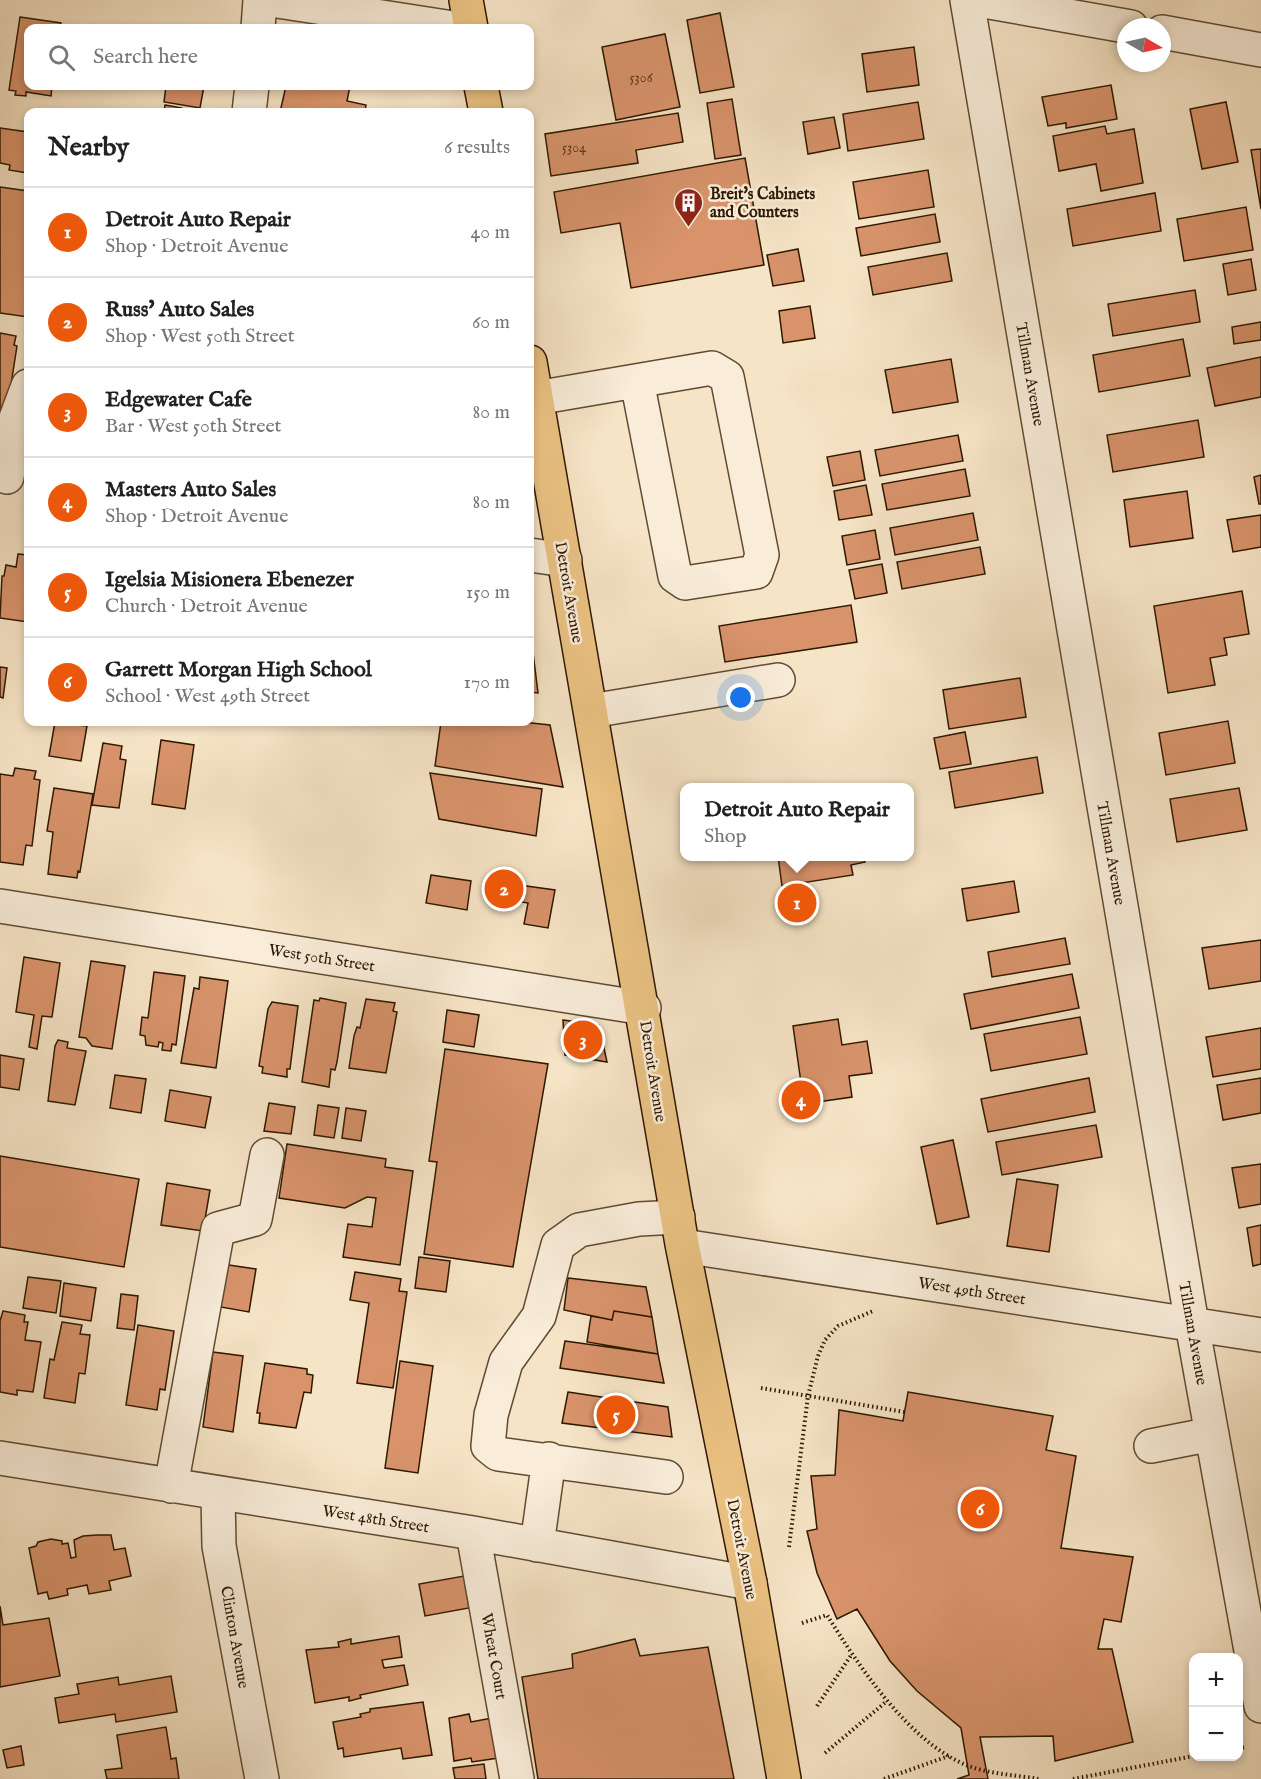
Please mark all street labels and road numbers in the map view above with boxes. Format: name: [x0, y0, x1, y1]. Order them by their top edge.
street label: Tillman Avenue: [1010, 321, 1048, 428]
street label: Detroit Avenue: [549, 540, 587, 644]
street label: Tillman Avenue: [1091, 800, 1129, 907]
street label: West 50th Street: [267, 941, 377, 977]
street label: Detroit Avenue: [634, 1019, 670, 1123]
street label: West 49th Street: [917, 1274, 1027, 1310]
street label: Tillman Avenue: [1173, 1280, 1211, 1387]
street label: Detroit Avenue: [721, 1497, 761, 1601]
street label: West 48th Street: [321, 1502, 431, 1538]
street label: Clinton Avenue: [215, 1585, 253, 1690]
street label: Wheat Court: [476, 1612, 511, 1702]

